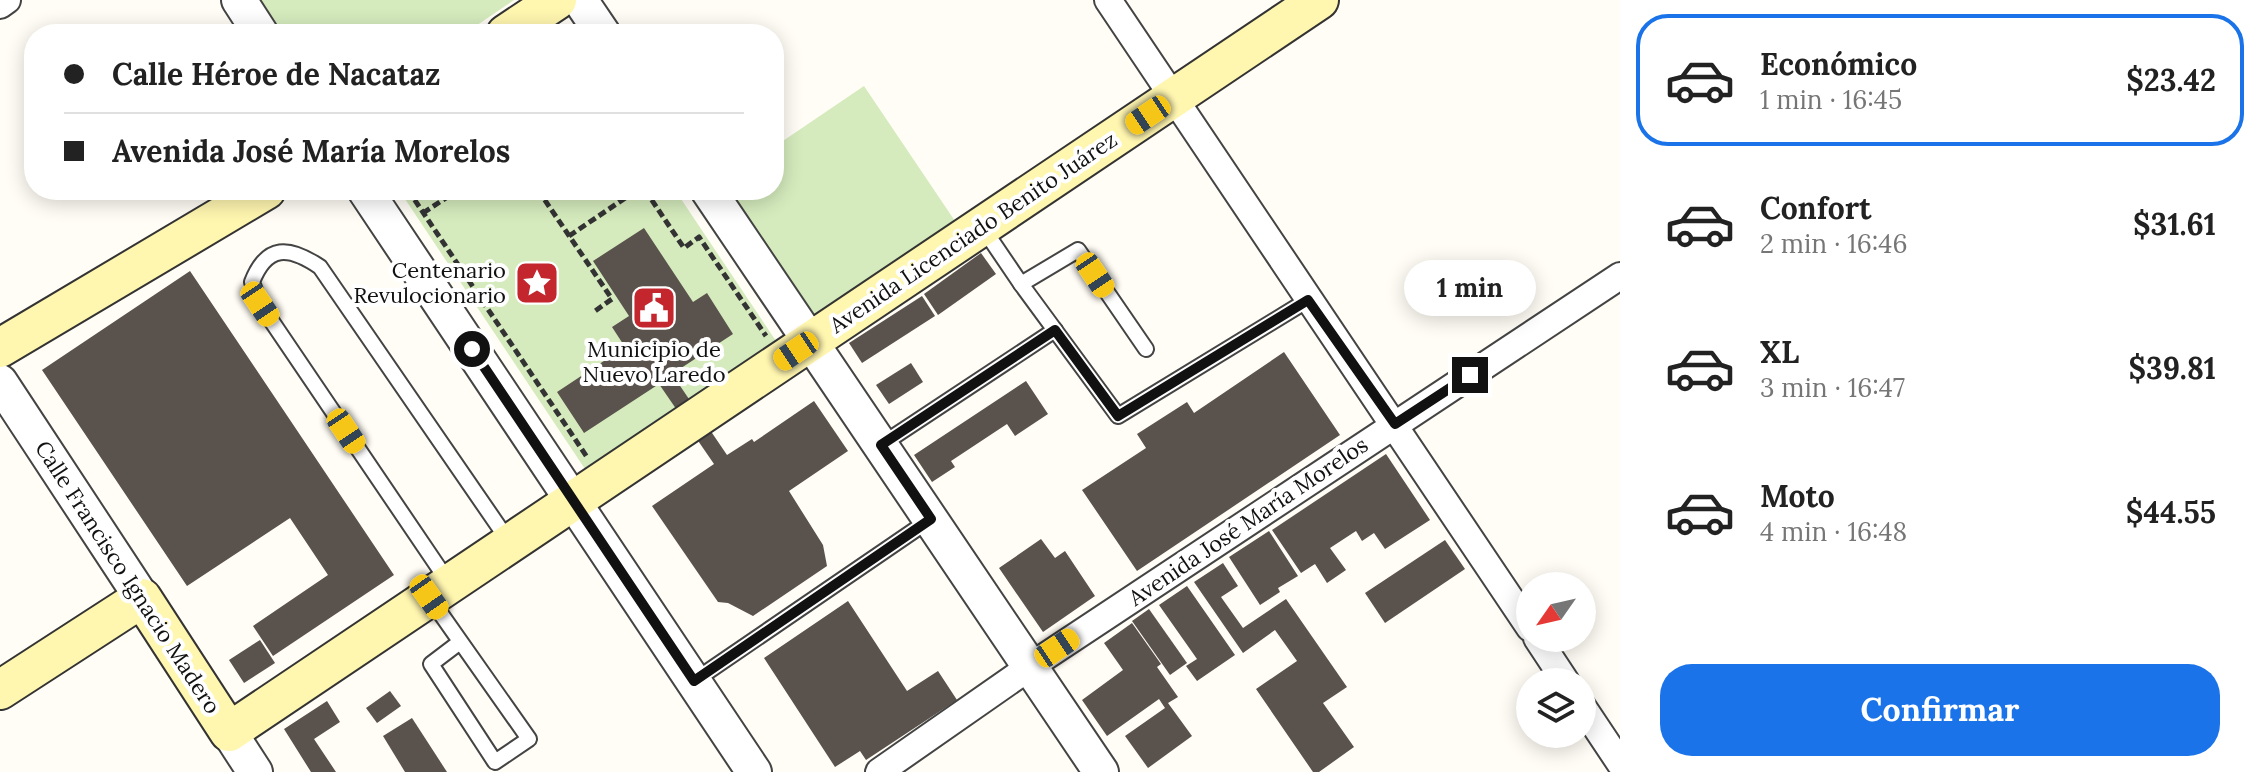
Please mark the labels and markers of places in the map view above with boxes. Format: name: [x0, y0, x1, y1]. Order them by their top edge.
place label: Centenario Revulocionario: [353, 256, 506, 309]
place icon: Centenario Revulocionario: [513, 259, 561, 307]
public building icon: Municipio de Nuevo Laredo: [630, 284, 678, 332]
place label: Municipio de Nuevo Laredo: [582, 335, 726, 388]

